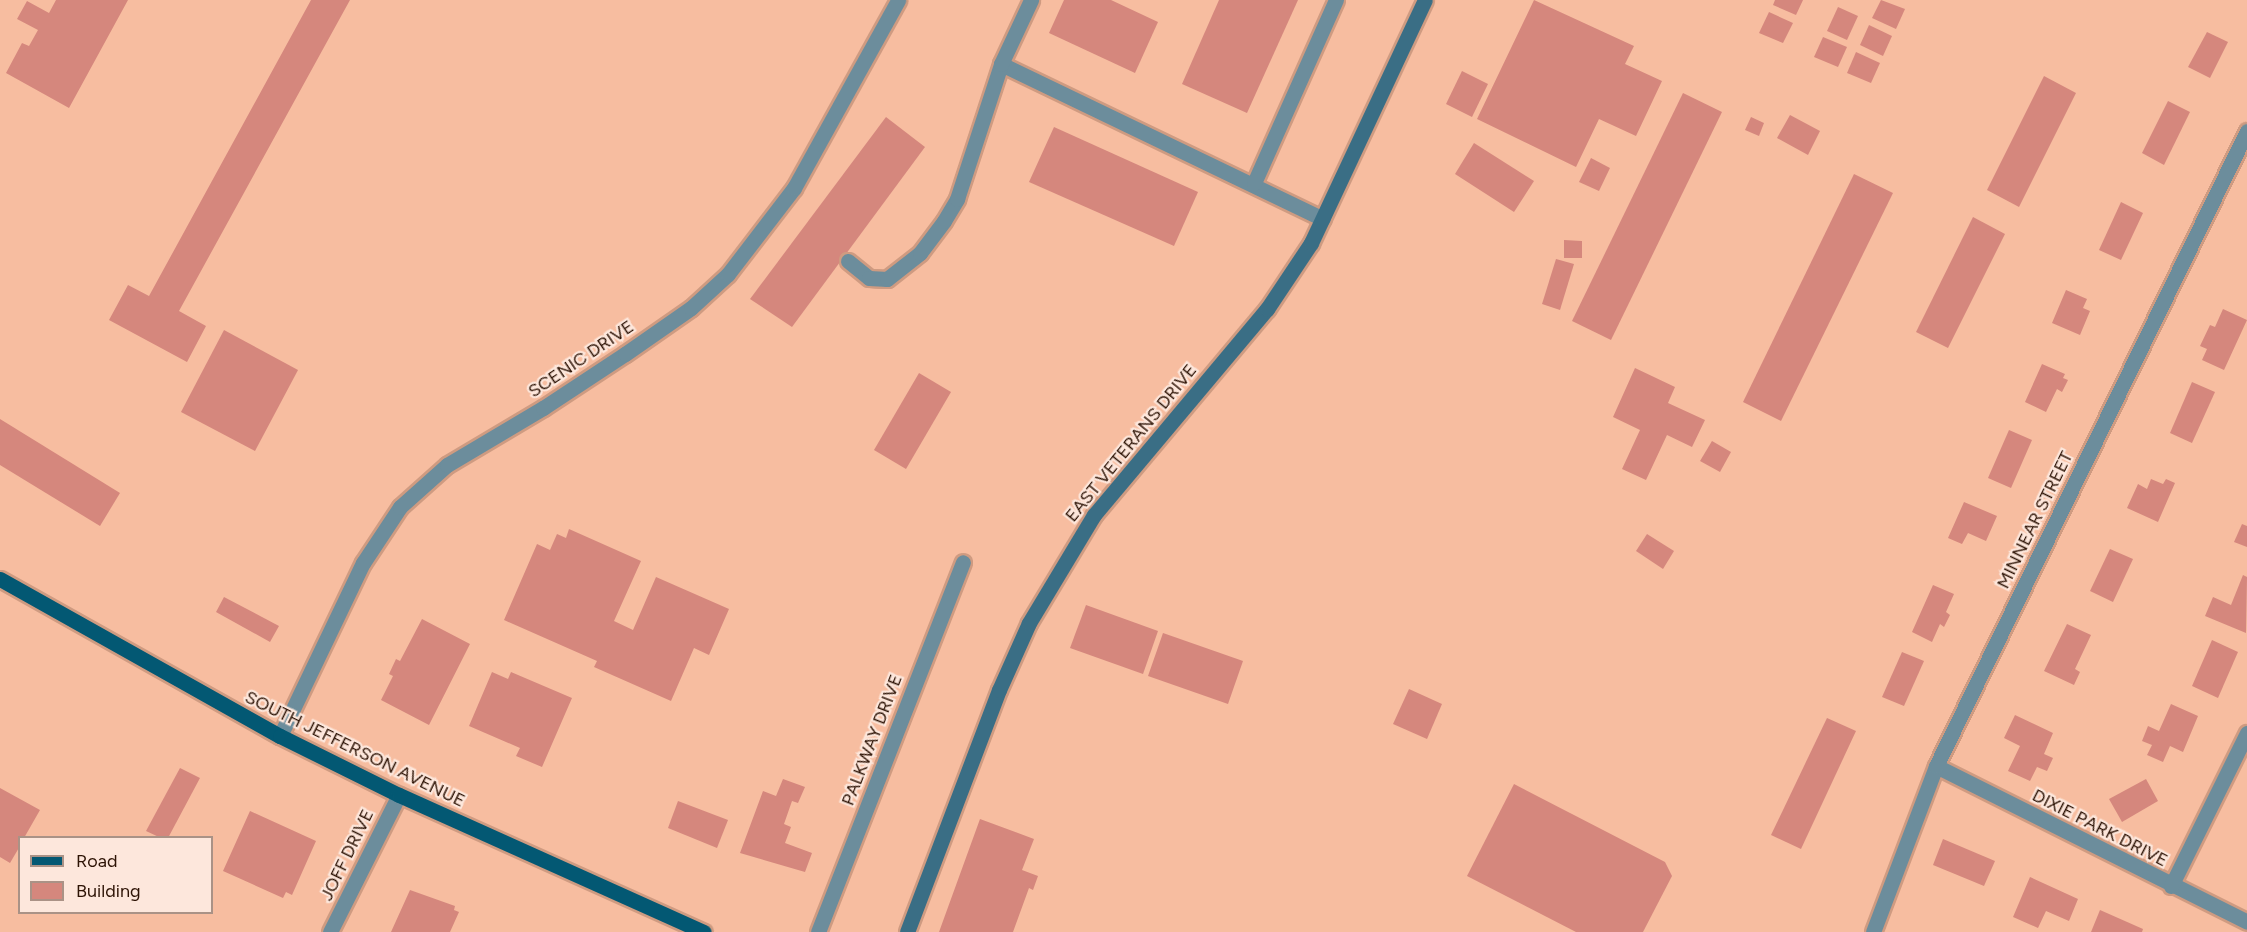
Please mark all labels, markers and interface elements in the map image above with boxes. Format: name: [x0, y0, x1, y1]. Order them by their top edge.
street label: SCENIC DRIVE: [524, 316, 638, 402]
street label: EAST VETERANS DRIVE: [1061, 360, 1201, 526]
street label: MINNEAR STREET: [1992, 448, 2078, 592]
street label: PALKWAY DRIVE: [837, 671, 907, 809]
street label: SOUTH JEFFERSON AVENUE: [241, 686, 469, 812]
street label: DIXIE PARK DRIVE: [2029, 784, 2171, 872]
street label: JOFF DRIVE: [316, 806, 378, 904]
legend: [18, 836, 213, 914]
text: Road: [76, 850, 117, 872]
text: Building: [76, 880, 141, 902]

